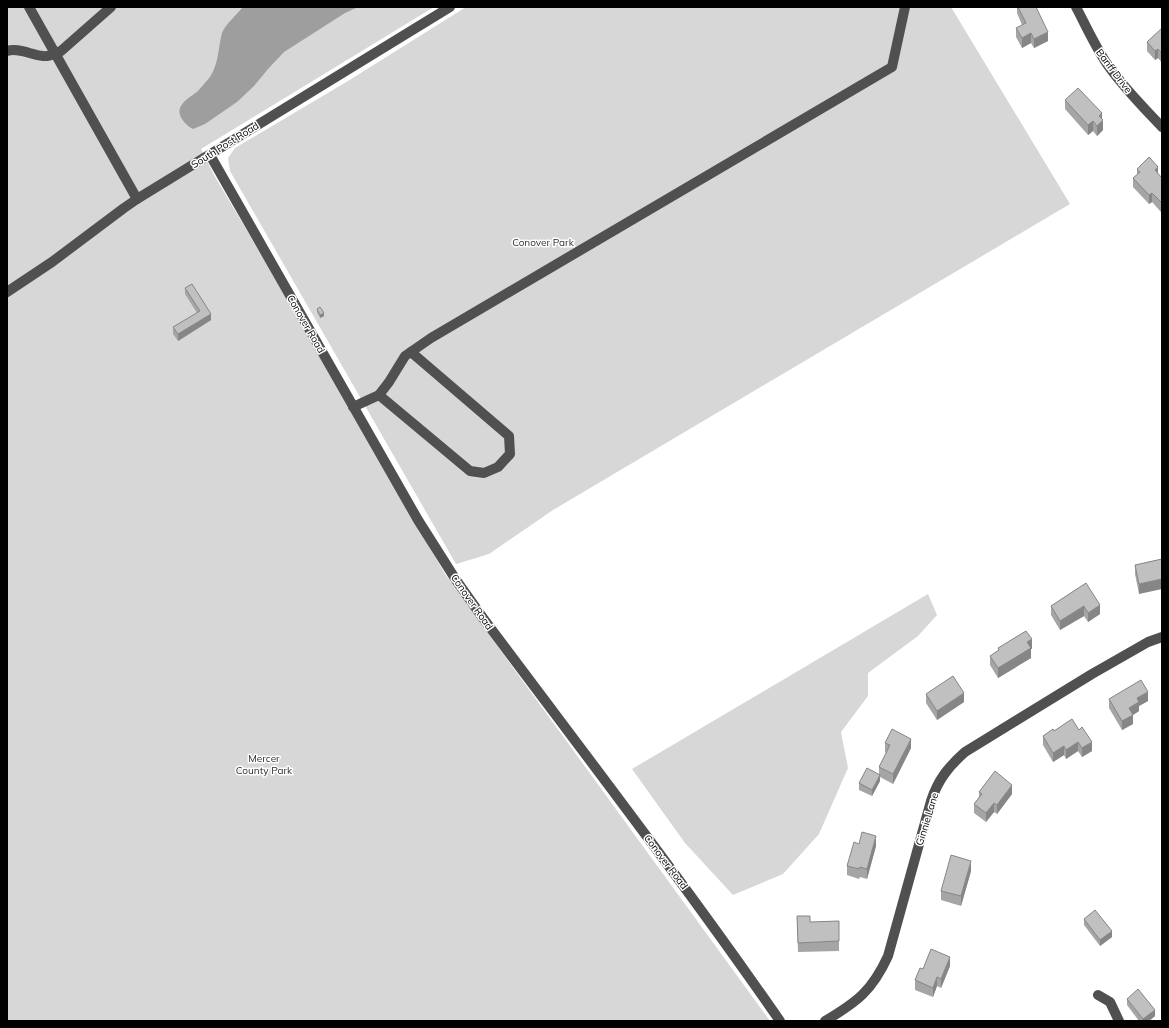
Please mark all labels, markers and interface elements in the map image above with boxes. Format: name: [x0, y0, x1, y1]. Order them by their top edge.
street label: Banff Drive: [1093, 46, 1135, 96]
street label: South Post Road: [189, 119, 261, 171]
park label: Conover Park: [512, 236, 575, 249]
street label: Conover Road: [284, 293, 328, 355]
street label: Conover Road: [448, 572, 496, 632]
park label: Mercer County Park: [236, 752, 293, 777]
street label: Ginnie Lane: [913, 791, 941, 847]
street label: Conover Road: [641, 832, 691, 892]

